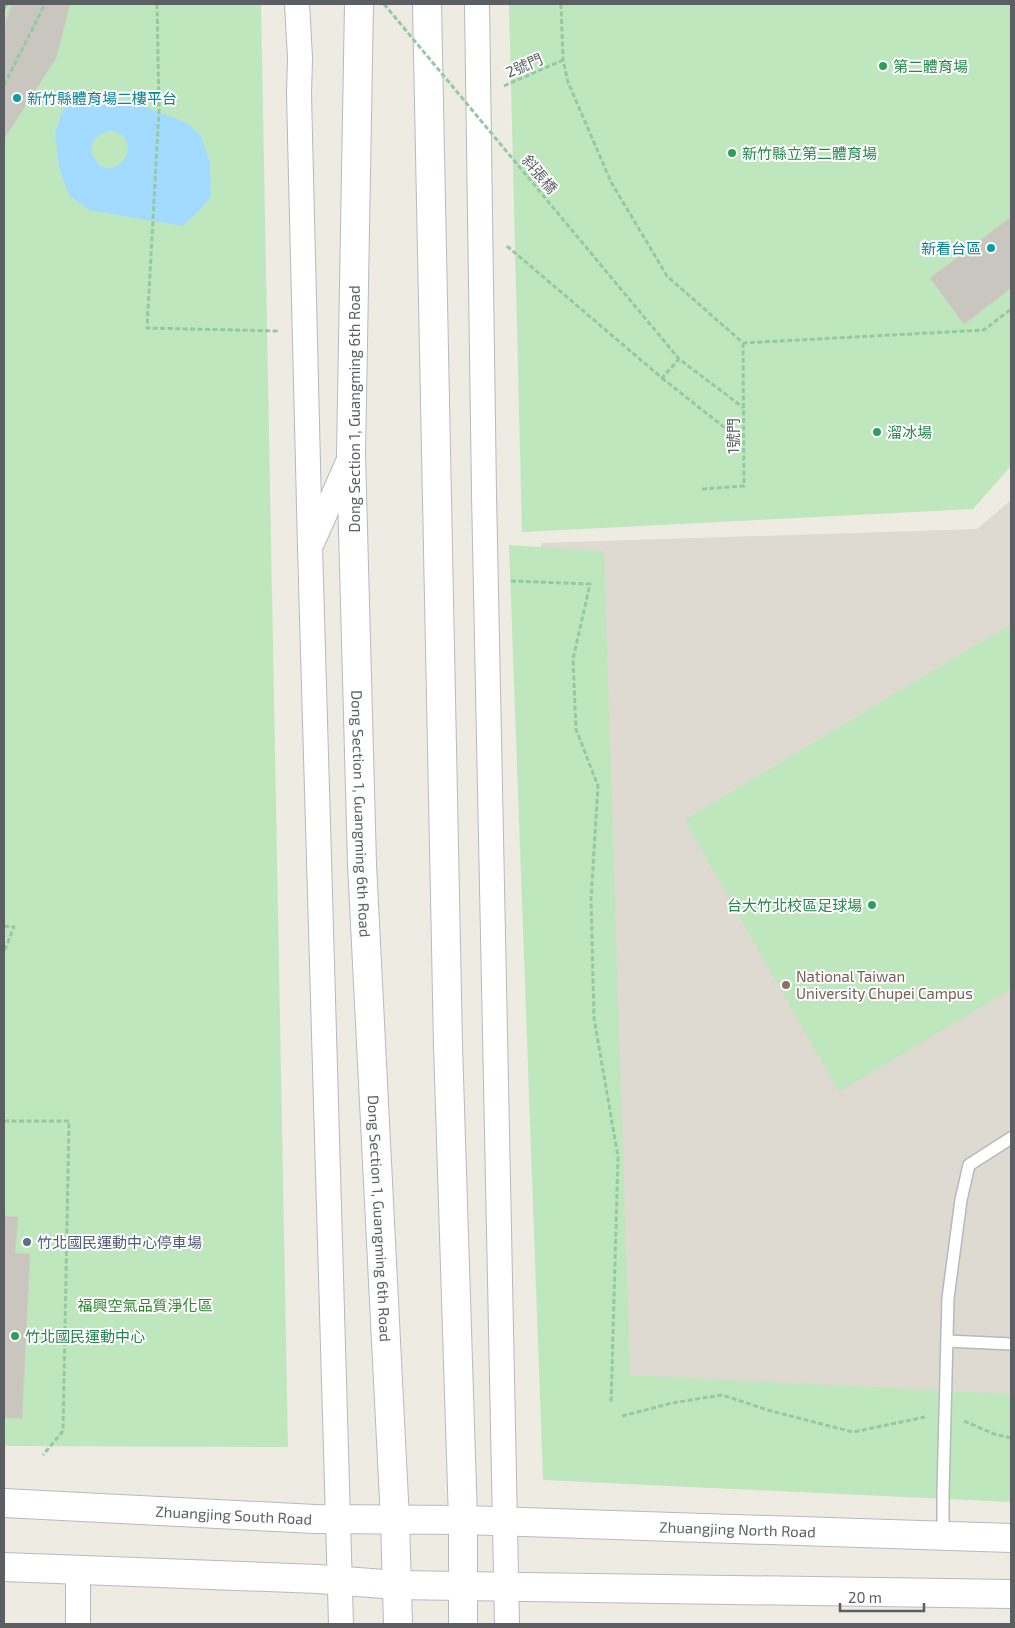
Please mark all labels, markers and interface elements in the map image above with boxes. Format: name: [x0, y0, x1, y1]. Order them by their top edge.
street label: 2號門: [503, 49, 545, 81]
place label: 第二體育場: [893, 57, 968, 75]
marker: 第二體育場: [877, 60, 889, 72]
place label: 新竹縣體育場二樓平台: [27, 89, 177, 107]
marker: 新竹縣體育場二樓平台: [11, 92, 23, 104]
place label: 新竹縣立第二體育場: [742, 144, 877, 162]
marker: 新竹縣立第二體育場: [726, 147, 738, 159]
street label: 斜張橋: [519, 151, 561, 197]
place label: 新看台區: [921, 239, 981, 257]
marker: 新看台區: [985, 242, 997, 254]
street label: Dong Section 1, Guangming 6th Road: [345, 286, 363, 532]
street label: 1號門: [724, 418, 742, 454]
place label: 溜冰場: [887, 423, 932, 441]
marker: 溜冰場: [871, 426, 883, 438]
street label: Dong Section 1, Guangming 6th Road: [348, 690, 375, 938]
place label: 台大竹北校區足球場: [727, 896, 862, 914]
marker: 台大竹北校區足球場: [866, 899, 878, 911]
place label: National Taiwan University Chupei Campus: [796, 967, 973, 1002]
marker: National Taiwan University Chupei Campus: [780, 979, 792, 991]
street label: Dong Section 1, Guangming 6th Road: [365, 1094, 395, 1342]
place label: 竹北國民運動中心停車場: [37, 1233, 202, 1251]
marker: 竹北國民運動中心停車場: [21, 1236, 33, 1248]
park label: 福興空氣品質淨化區: [77, 1296, 213, 1314]
place label: 竹北國民運動中心: [25, 1327, 145, 1345]
marker: 竹北國民運動中心: [9, 1330, 21, 1342]
street label: Zhuangjing South Road: [155, 1502, 313, 1528]
street label: Zhuangjing North Road: [659, 1517, 816, 1541]
scale bar: [840, 1580, 924, 1612]
text: 20 m: [848, 1588, 882, 1606]

